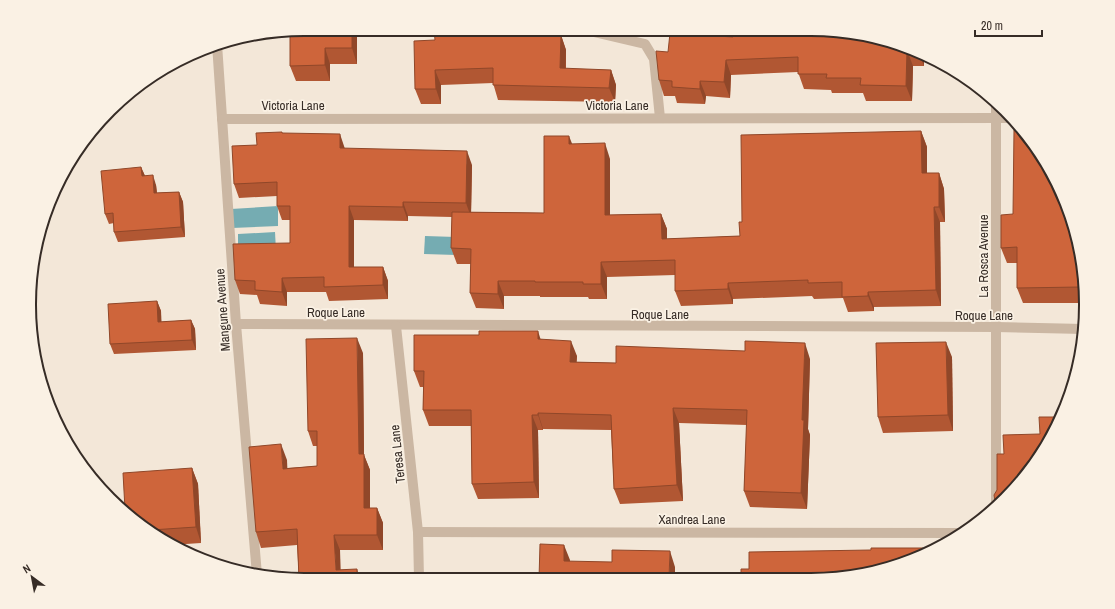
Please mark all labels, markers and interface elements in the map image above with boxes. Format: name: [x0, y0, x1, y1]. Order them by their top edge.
scale bar: [975, 12, 1042, 38]
text: 20 m: [981, 18, 1003, 34]
street label: Victoria Lane: [261, 97, 325, 114]
street label: Victoria Lane: [585, 97, 649, 114]
street label: La Rosca Avenue: [975, 214, 992, 298]
street label: Mangune Avenue: [211, 268, 234, 352]
street label: Roque Lane: [307, 304, 365, 321]
street label: Roque Lane: [631, 306, 689, 323]
street label: Roque Lane: [955, 307, 1013, 324]
street label: Teresa Lane: [386, 424, 409, 484]
street label: Xandrea Lane: [659, 511, 725, 528]
north arrow: [12, 557, 52, 597]
text: N: [20, 561, 33, 576]

